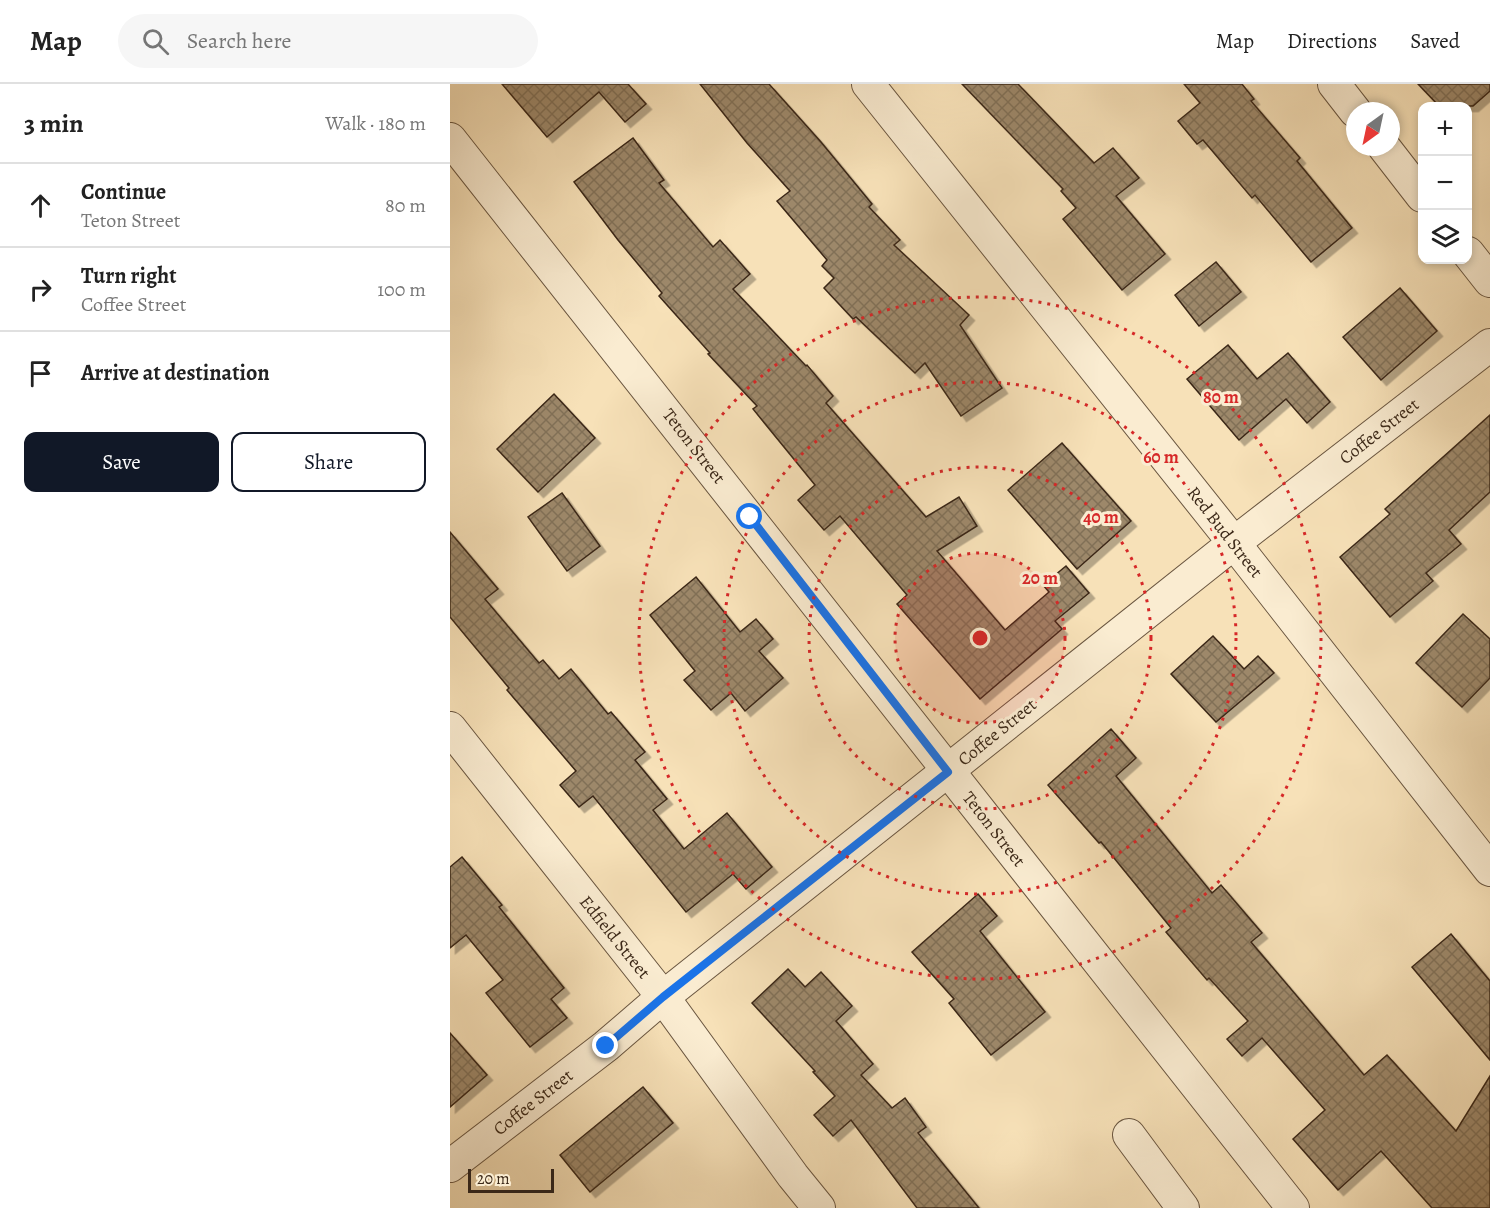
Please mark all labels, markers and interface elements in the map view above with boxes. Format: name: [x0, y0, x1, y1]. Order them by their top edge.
search box: [118, 14, 538, 68]
text: Map: [30, 22, 82, 60]
icon: search: [139, 25, 172, 58]
text: Search here: [187, 26, 291, 56]
text: Map: [1216, 27, 1254, 55]
text: Directions: [1287, 27, 1377, 55]
text: Saved: [1410, 27, 1460, 55]
north arrow: [1346, 102, 1400, 156]
map controls: [1418, 102, 1472, 264]
button: +: [1418, 102, 1472, 156]
text: 3 min: [24, 106, 84, 141]
text: Walk · 180 m: [325, 110, 426, 137]
button: −: [1418, 156, 1472, 210]
text: Continue: [81, 177, 166, 207]
icon: ahead: [24, 189, 57, 222]
text: 80 m: [385, 192, 426, 219]
text: Teton Street: [81, 207, 180, 234]
button: layers: [1418, 210, 1472, 264]
text: Turn right: [81, 261, 177, 291]
icon: right: [24, 273, 57, 306]
text: 100 m: [377, 276, 426, 303]
text: Coffee Street: [81, 291, 186, 318]
icon: arrive: [24, 357, 57, 390]
text: Arrive at destination: [81, 358, 270, 388]
text: 80 m: [1203, 385, 1239, 409]
street label: Coffee Street: [1334, 392, 1424, 470]
street label: Teton Street: [657, 403, 731, 489]
button: Save: [24, 432, 219, 492]
button: Share: [231, 432, 426, 492]
text: 60 m: [1143, 445, 1179, 469]
street label: Red Bud Street: [1182, 481, 1268, 583]
route start: [736, 503, 762, 529]
text: 40 m: [1083, 505, 1119, 529]
text: 20 m: [1022, 566, 1058, 590]
centre of rings: [970, 628, 990, 648]
street label: Coffee Street: [953, 693, 1041, 771]
street label: Teton Street: [957, 786, 1031, 872]
street label: Edfield Street: [574, 890, 656, 984]
route end: [592, 1032, 618, 1058]
street label: Coffee Street: [488, 1063, 578, 1141]
scale bar: [468, 1166, 554, 1194]
text: 20 m: [477, 1168, 510, 1190]

